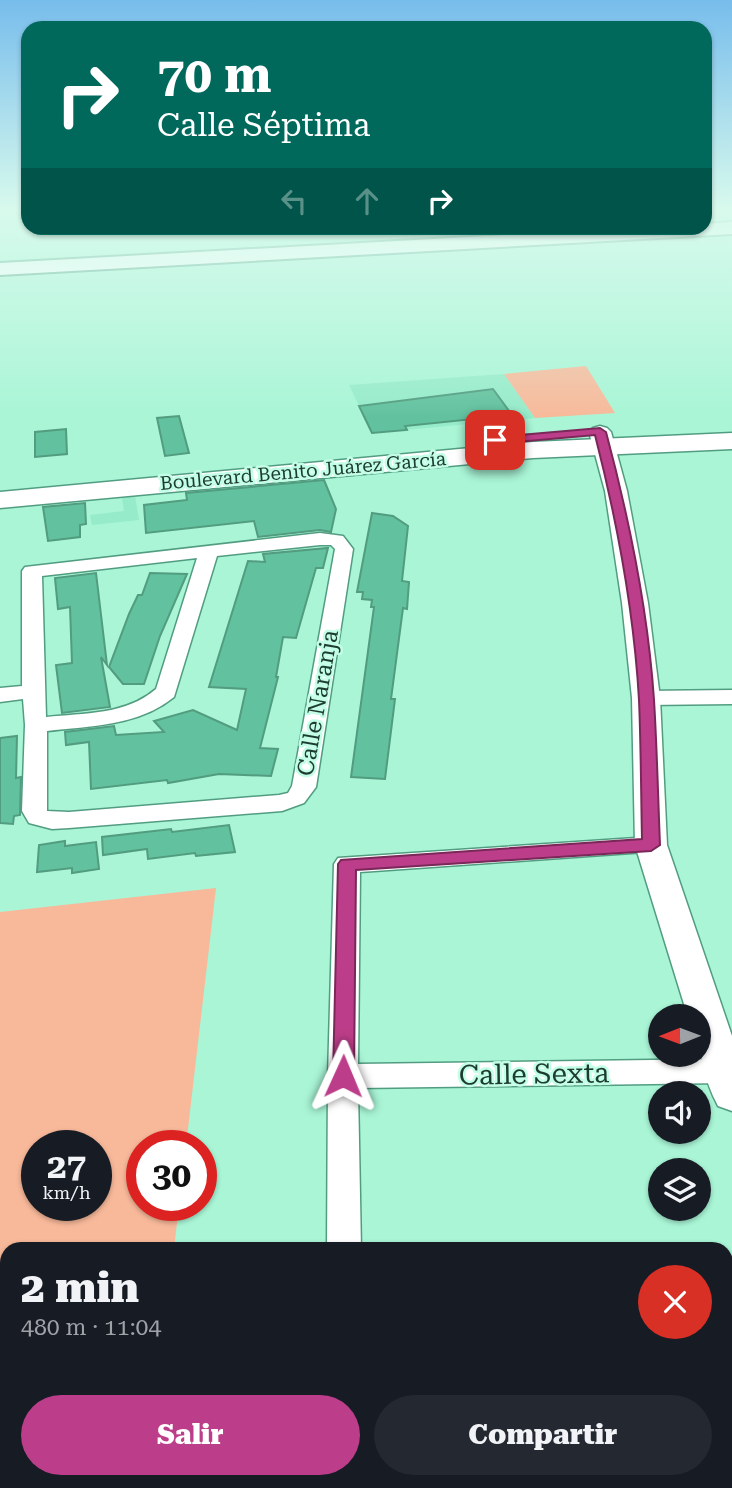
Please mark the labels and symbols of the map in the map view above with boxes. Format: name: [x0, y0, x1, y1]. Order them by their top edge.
pin: [465, 410, 525, 470]
street label: Boulevard Benito Juárez García: [159, 447, 448, 495]
street label: Calle Naranja: [292, 627, 344, 778]
north arrow: [648, 1004, 710, 1068]
position arrow: [306, 1039, 380, 1113]
street label: Calle Sexta: [459, 1056, 609, 1092]
speed limit sign: 30: [126, 1130, 217, 1221]

